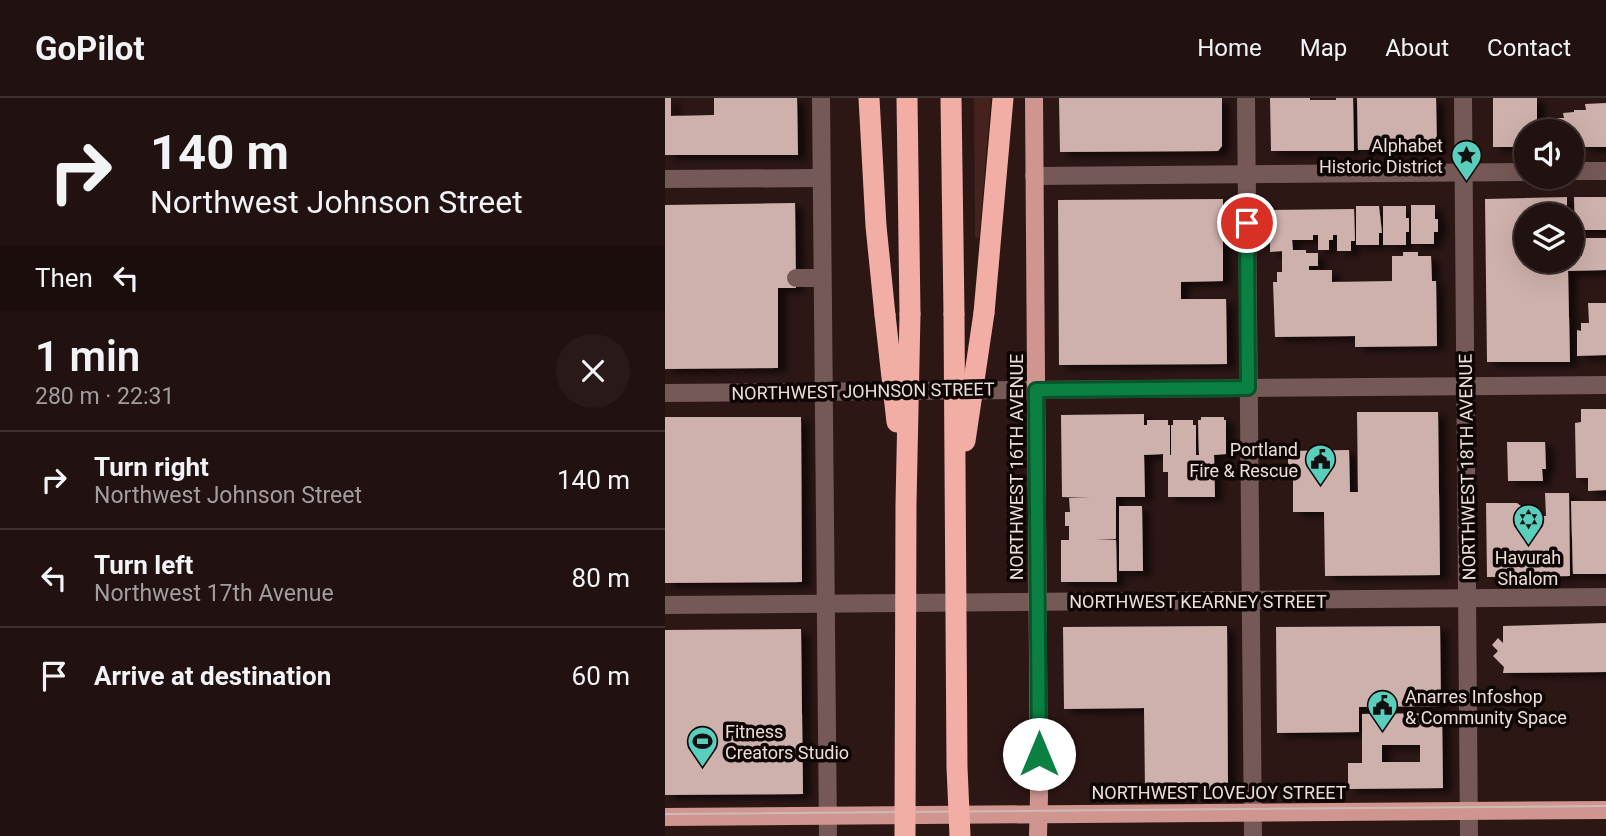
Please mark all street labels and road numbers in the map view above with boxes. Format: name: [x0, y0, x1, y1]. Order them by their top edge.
street label: NORTHWEST 16TH AVENUE: [1006, 354, 1027, 580]
street label: NORTHWEST 18TH AVENUE: [1455, 354, 1479, 580]
street label: NORTHWEST JOHNSON STREET: [731, 378, 995, 404]
street label: NORTHWEST KEARNEY STREET: [1069, 591, 1327, 612]
street label: NORTHWEST LOVEJOY STREET: [1091, 782, 1347, 803]

